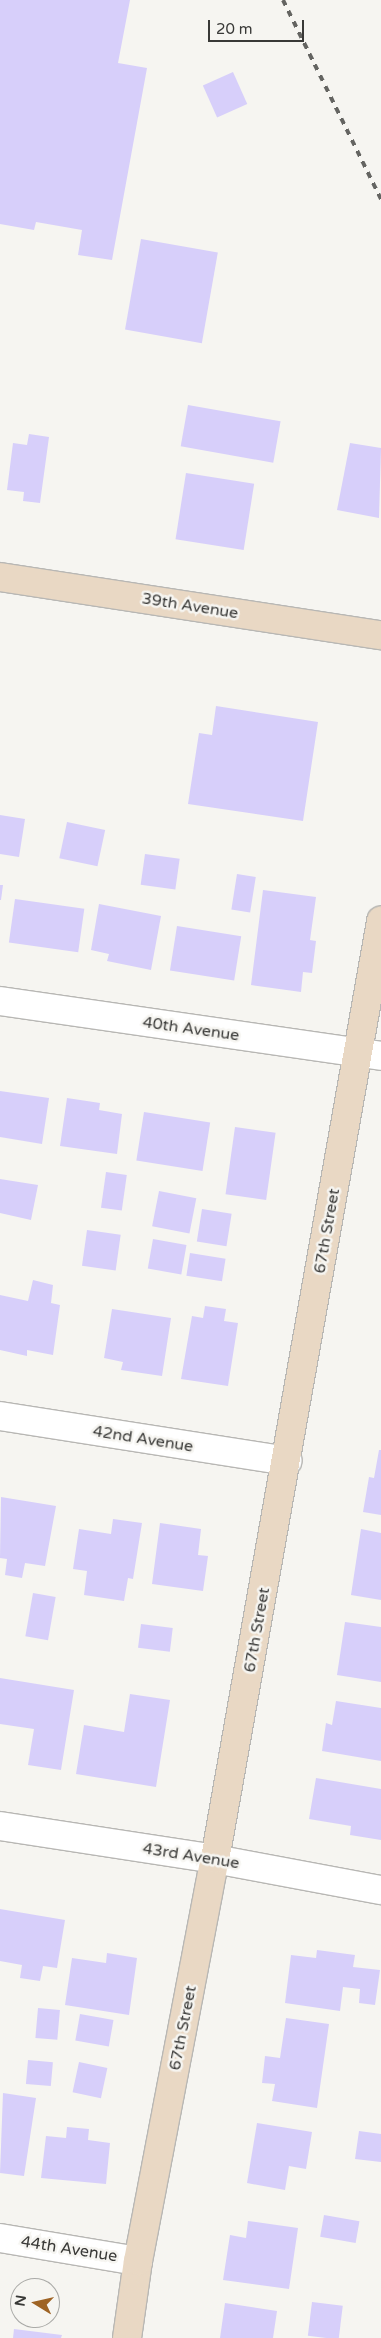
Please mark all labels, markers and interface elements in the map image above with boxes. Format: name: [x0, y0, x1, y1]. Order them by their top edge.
scale bar: [211, 10, 307, 42]
text: 20 m: [216, 20, 253, 38]
street label: 39th Avenue: [140, 589, 240, 623]
street label: 40th Avenue: [141, 1013, 241, 1045]
street label: 67th Street: [310, 1187, 344, 1275]
street label: 42nd Avenue: [91, 1422, 195, 1456]
street label: 67th Street: [240, 1586, 274, 1674]
street label: 43rd Avenue: [141, 1839, 241, 1873]
street label: 67th Street: [165, 1984, 201, 2072]
street label: 44th Avenue: [19, 2232, 119, 2266]
north arrow: [10, 2278, 60, 2328]
text: N: [11, 2294, 30, 2308]

